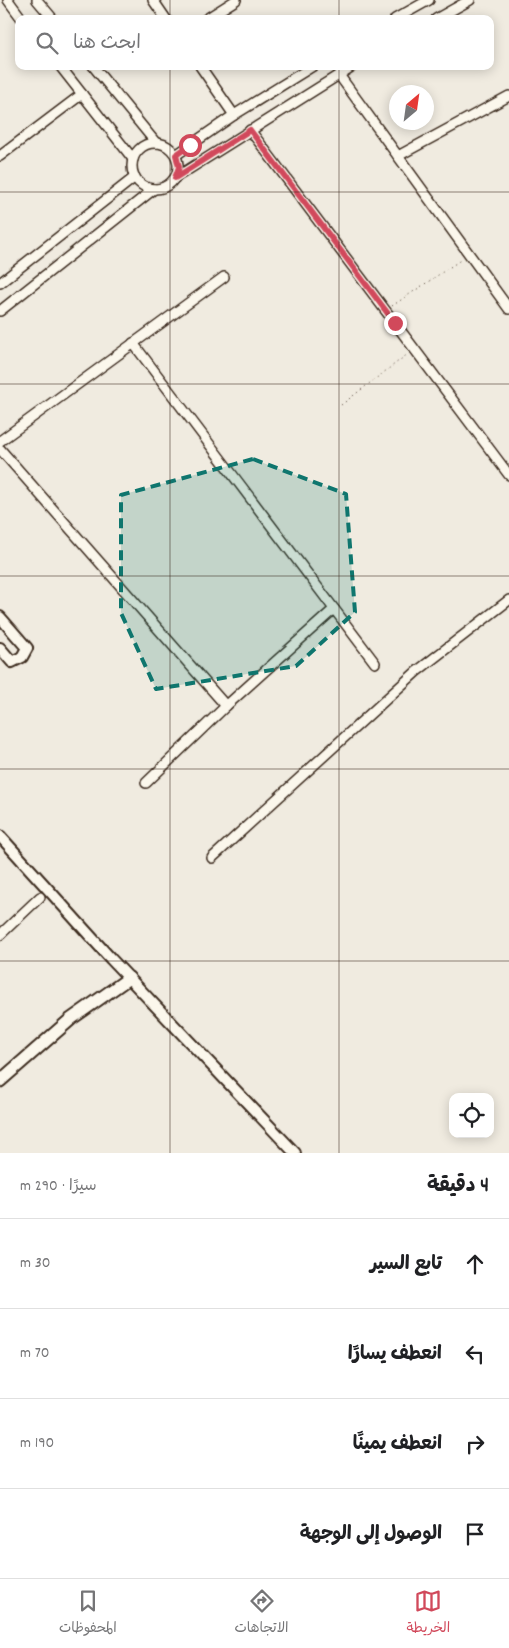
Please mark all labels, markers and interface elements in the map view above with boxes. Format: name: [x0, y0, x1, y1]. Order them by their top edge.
search box: [15, 15, 494, 70]
icon: search: [33, 29, 61, 57]
text: ابحث هنا: [73, 31, 141, 58]
north arrow: [389, 85, 434, 130]
route start: [179, 134, 202, 157]
route end: [384, 312, 407, 335]
map controls: [449, 1093, 494, 1138]
button: locate: [449, 1093, 494, 1138]
text: 4 دقيقة: [427, 1172, 489, 1202]
text: سيرًا · 290 m: [20, 1175, 97, 1198]
icon: ahead: [461, 1250, 489, 1278]
text: 30 m: [20, 1252, 51, 1275]
text: تابع السير: [370, 1252, 442, 1279]
icon: left: [461, 1340, 489, 1368]
text: 70 m: [20, 1342, 50, 1365]
text: انعطف يسارًا: [348, 1342, 442, 1369]
icon: right: [461, 1430, 489, 1458]
text: 190 m: [20, 1432, 54, 1455]
text: انعطف يمينًا: [353, 1432, 442, 1459]
icon: arrive: [461, 1520, 489, 1548]
text: الوصول إلى الوجهة: [300, 1522, 442, 1549]
tab: المحفوظات: [59, 1587, 117, 1640]
tab: الاتجاهات: [234, 1587, 289, 1640]
tab: الخريطة: [406, 1587, 450, 1640]

